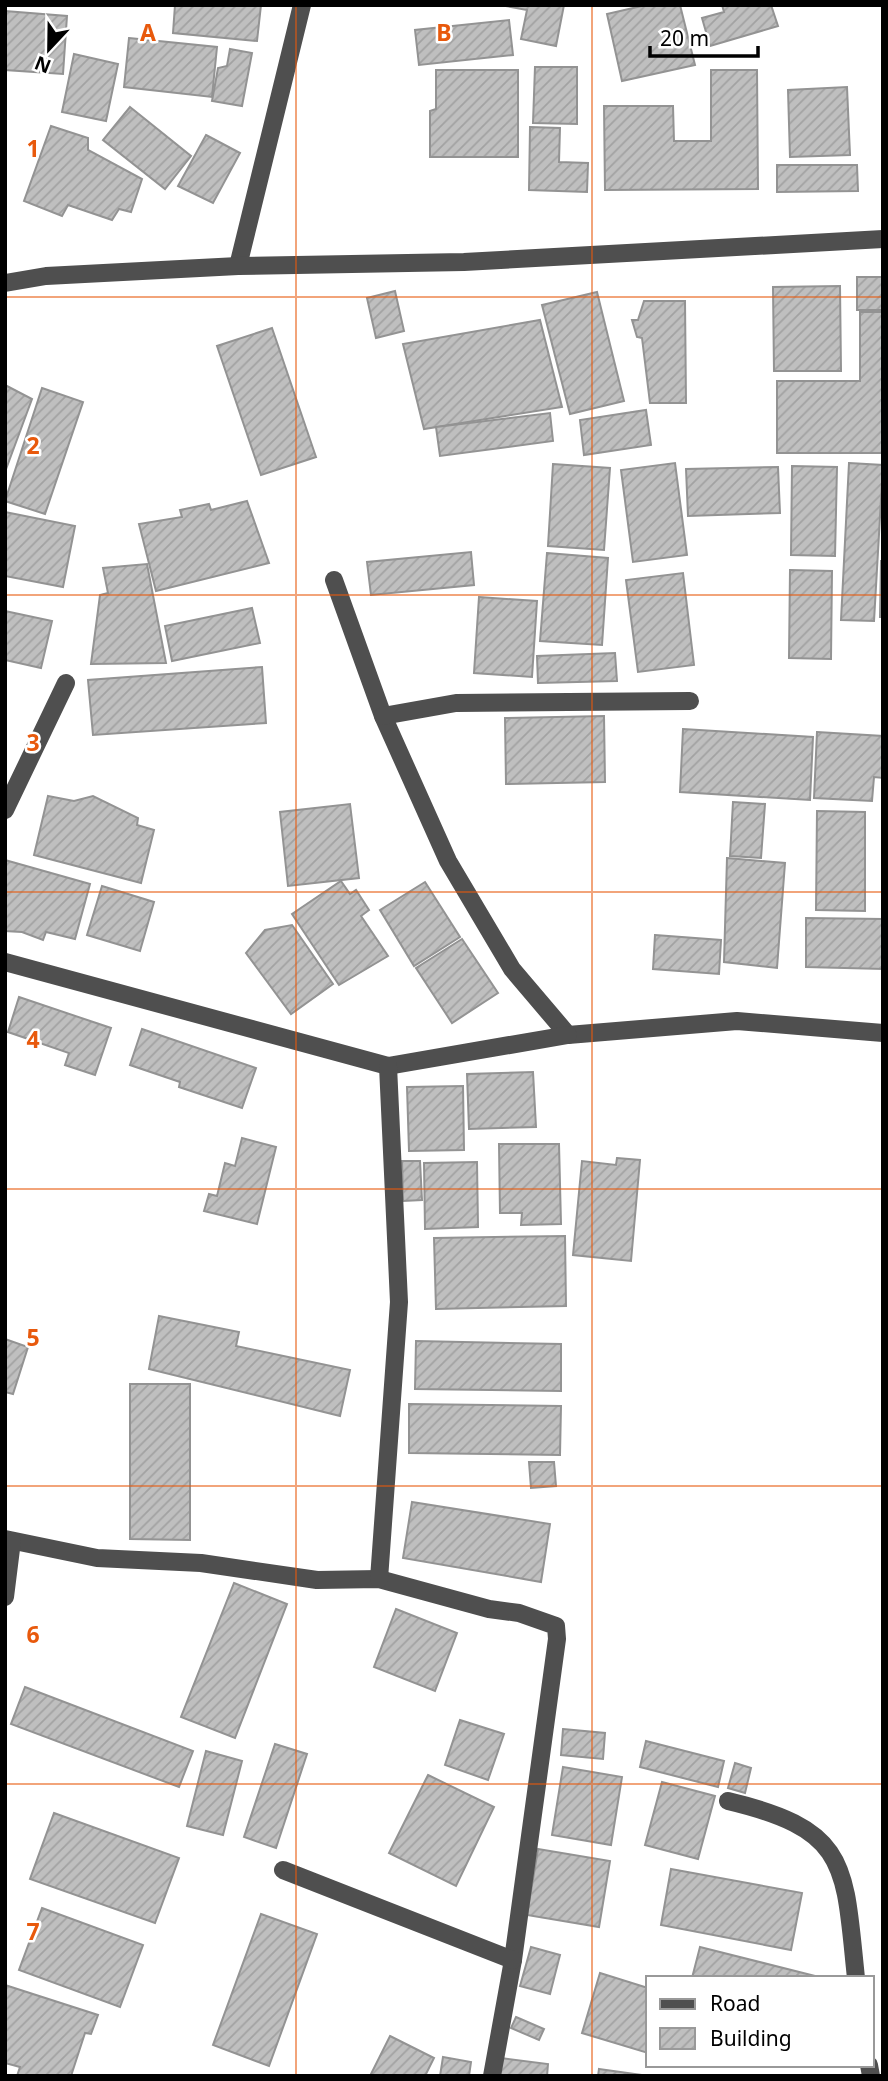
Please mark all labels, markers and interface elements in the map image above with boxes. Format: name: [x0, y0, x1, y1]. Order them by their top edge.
north arrow: [14, 14, 84, 84]
scale bar: [650, 14, 758, 58]
text: A: [140, 16, 156, 48]
text: B: [436, 16, 452, 48]
text: 20 m: [660, 24, 709, 52]
text: N: [31, 50, 55, 80]
text: 1: [26, 132, 40, 164]
text: 2: [26, 429, 40, 461]
text: 3: [26, 726, 40, 758]
text: 4: [26, 1023, 40, 1055]
text: 5: [26, 1321, 40, 1353]
text: 6: [26, 1618, 40, 1650]
text: 7: [26, 1915, 40, 1947]
legend: [646, 1976, 874, 2067]
text: Road: [710, 1989, 760, 2017]
text: Building: [710, 2024, 792, 2052]

